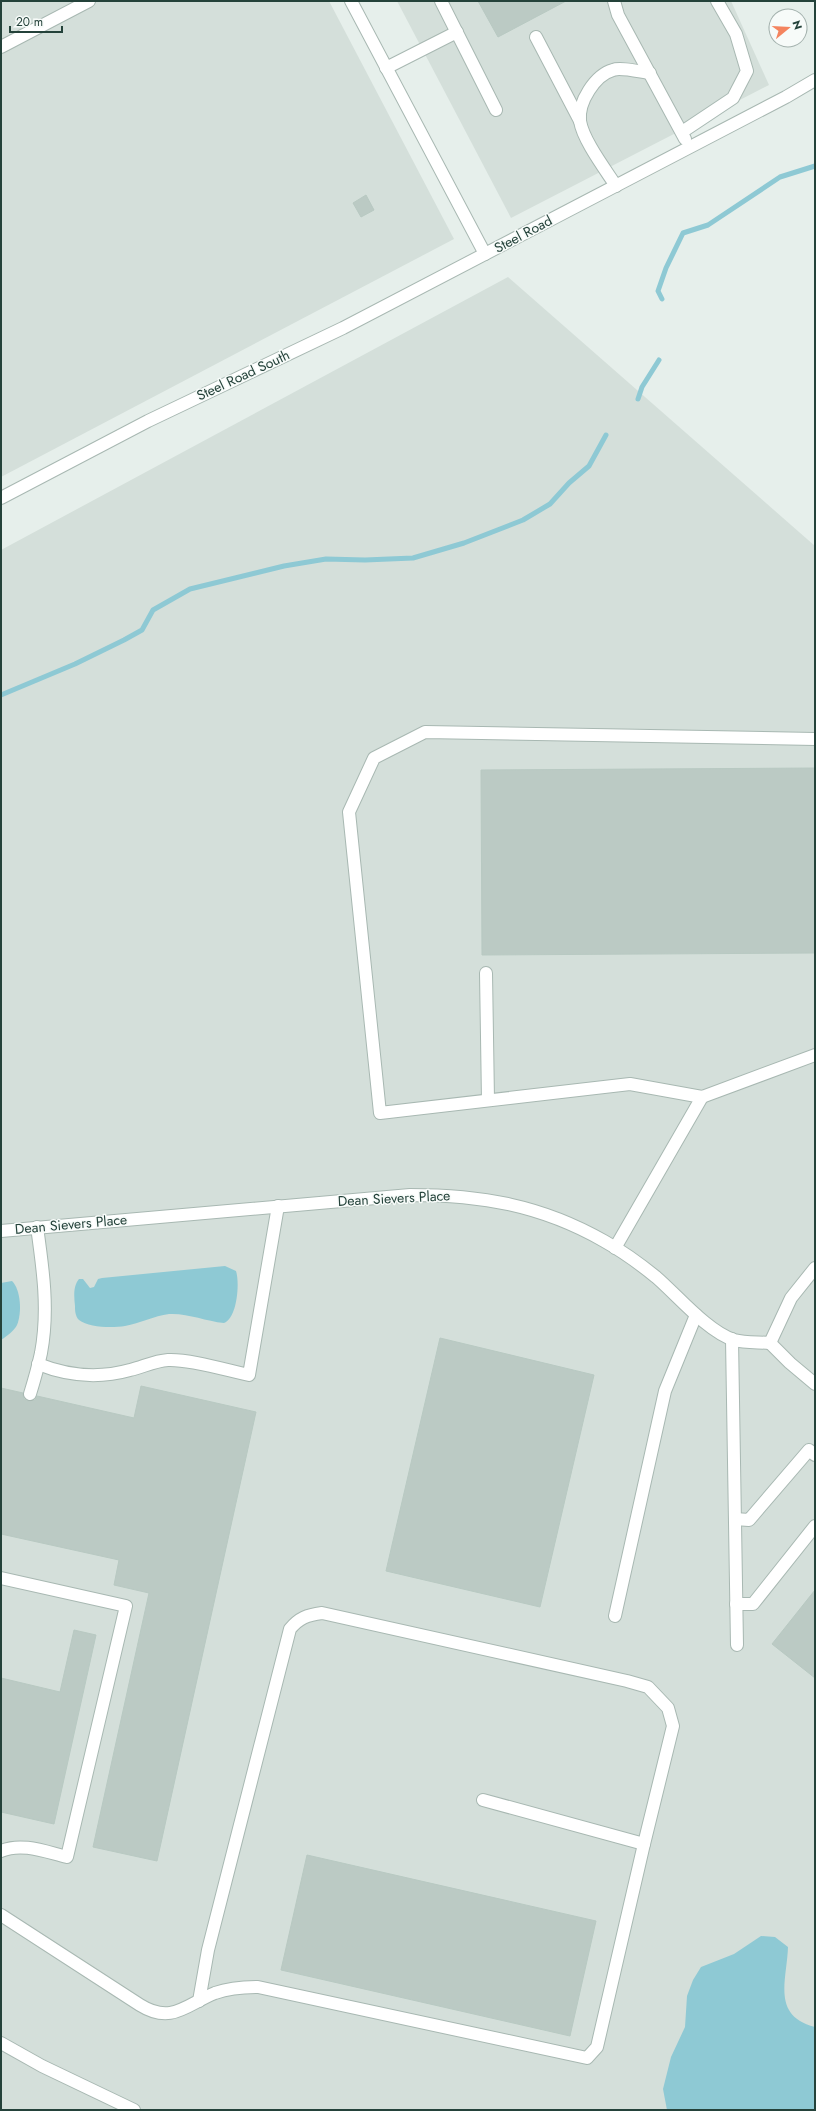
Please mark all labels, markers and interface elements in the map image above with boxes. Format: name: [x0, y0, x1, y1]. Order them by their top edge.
scale bar: [10, 8, 62, 34]
north arrow: [768, 8, 808, 48]
text: 20 m: [16, 13, 43, 31]
text: N: [789, 18, 806, 32]
street label: Steel Road: [490, 210, 556, 258]
street label: Steel Road South: [193, 345, 293, 405]
street label: Dean Sievers Place: [337, 1185, 451, 1211]
street label: Dean Sievers Place: [14, 1209, 128, 1239]

